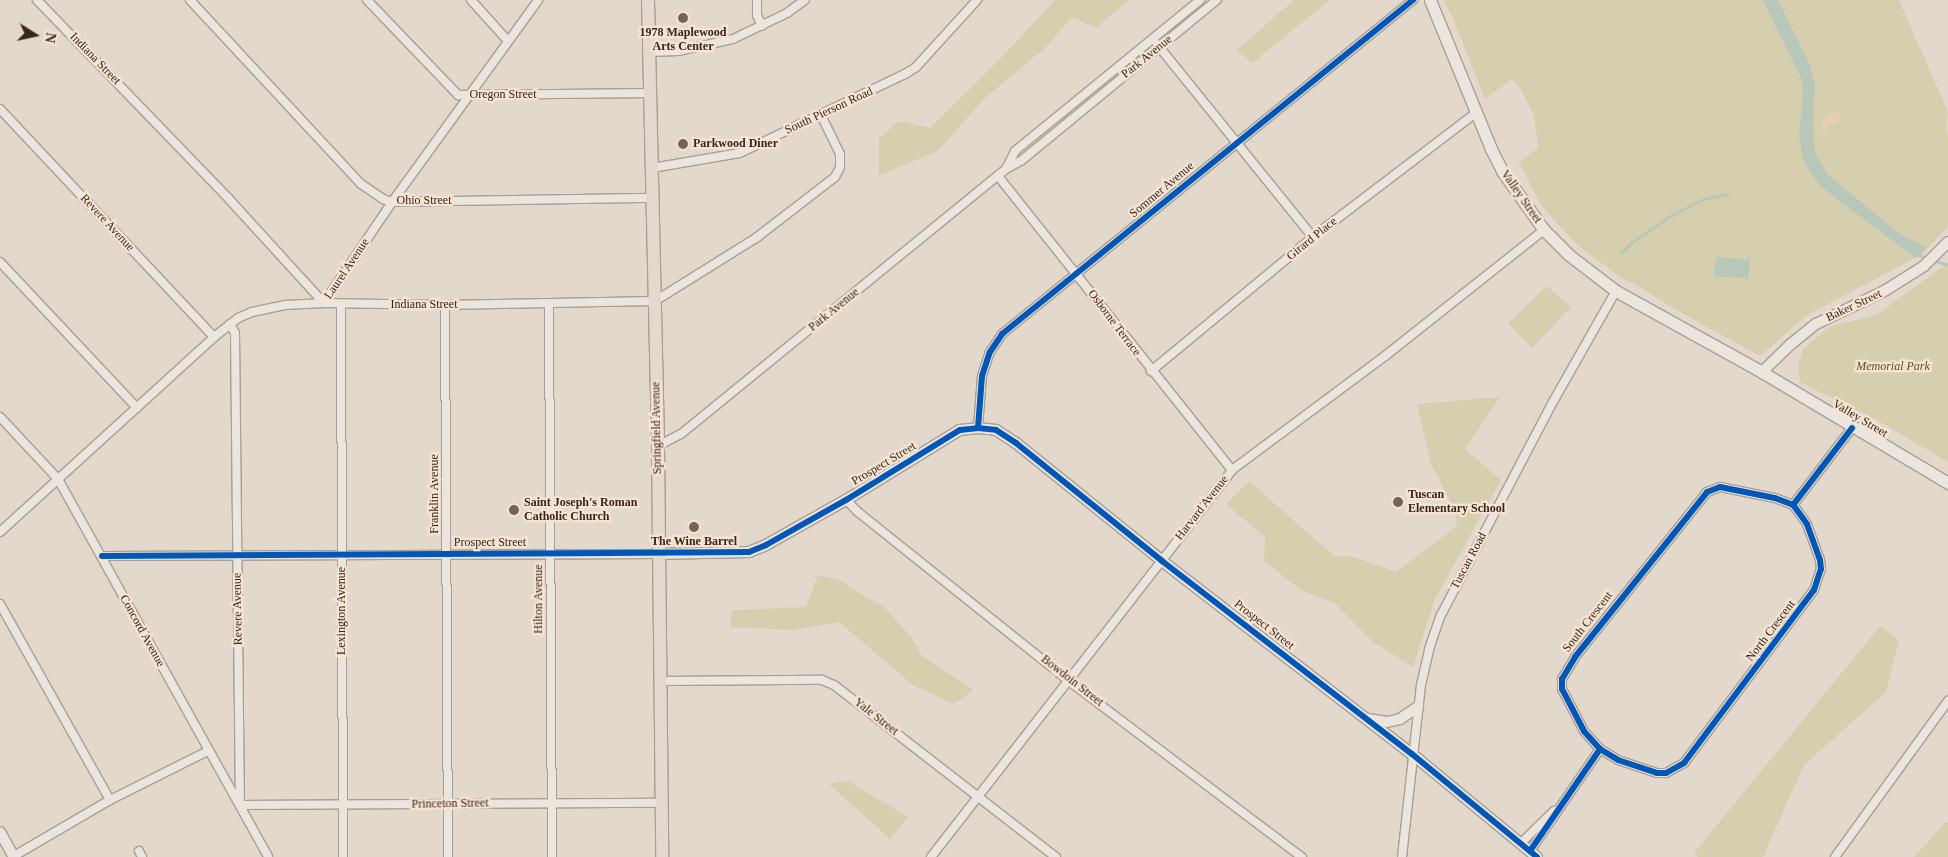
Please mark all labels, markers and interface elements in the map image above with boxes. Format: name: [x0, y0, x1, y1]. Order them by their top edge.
north arrow: [10, 10, 60, 60]
marker: 1978 Maplewood Arts Center: [677, 12, 689, 24]
place label: 1978 Maplewood Arts Center: [640, 26, 726, 54]
street label: Indiana Street: [67, 30, 123, 88]
text: N: [42, 31, 59, 44]
street label: Park Avenue: [1119, 32, 1175, 82]
street label: South Pierson Road: [783, 84, 875, 138]
street label: Oregon Street: [470, 88, 536, 102]
place label: Parkwood Diner: [693, 137, 778, 151]
marker: Parkwood Diner: [677, 138, 689, 150]
street label: Sommer Avenue: [1127, 159, 1197, 221]
street label: Valley Street: [1497, 168, 1545, 226]
street label: Revere Avenue: [77, 191, 137, 255]
street label: Ohio Street: [397, 194, 451, 208]
street label: Girard Place: [1284, 214, 1340, 264]
street label: Laurel Avenue: [321, 236, 373, 302]
street label: Park Avenue: [806, 285, 862, 335]
street label: Osborne Terrace: [1084, 287, 1144, 359]
street label: Baker Street: [1824, 287, 1884, 325]
street label: Indiana Street: [391, 298, 457, 312]
park label: Memorial Park: [1856, 360, 1930, 374]
street label: Springfield Avenue: [649, 381, 665, 475]
street label: Valley Street: [1830, 397, 1890, 441]
street label: Prospect Street: [849, 439, 919, 489]
street label: Franklin Avenue: [428, 454, 442, 534]
street label: Harvard Avenue: [1172, 473, 1232, 543]
place label: Tuscan Elementary School: [1408, 488, 1505, 516]
place label: Saint Joseph's Roman Catholic Church: [524, 496, 637, 524]
marker: Tuscan Elementary School: [1392, 496, 1404, 508]
marker: Saint Joseph's Roman Catholic Church: [508, 504, 520, 516]
marker: The Wine Barrel: [688, 521, 700, 533]
street label: Tuscan Road: [1448, 530, 1490, 592]
place label: The Wine Barrel: [651, 535, 737, 549]
street label: Prospect Street: [454, 536, 526, 550]
street label: Hilton Avenue: [532, 564, 546, 634]
street label: Lexington Avenue: [335, 567, 349, 655]
street label: Revere Avenue: [230, 572, 246, 646]
street label: South Crescent: [1560, 589, 1616, 655]
street label: Concord Avenue: [116, 592, 168, 670]
street label: Prospect Street: [1231, 597, 1297, 653]
street label: North Crescent: [1743, 598, 1799, 664]
street label: Bowdoin Street: [1038, 652, 1106, 710]
street label: Yale Street: [851, 695, 901, 739]
street label: Princeton Street: [411, 796, 489, 812]

